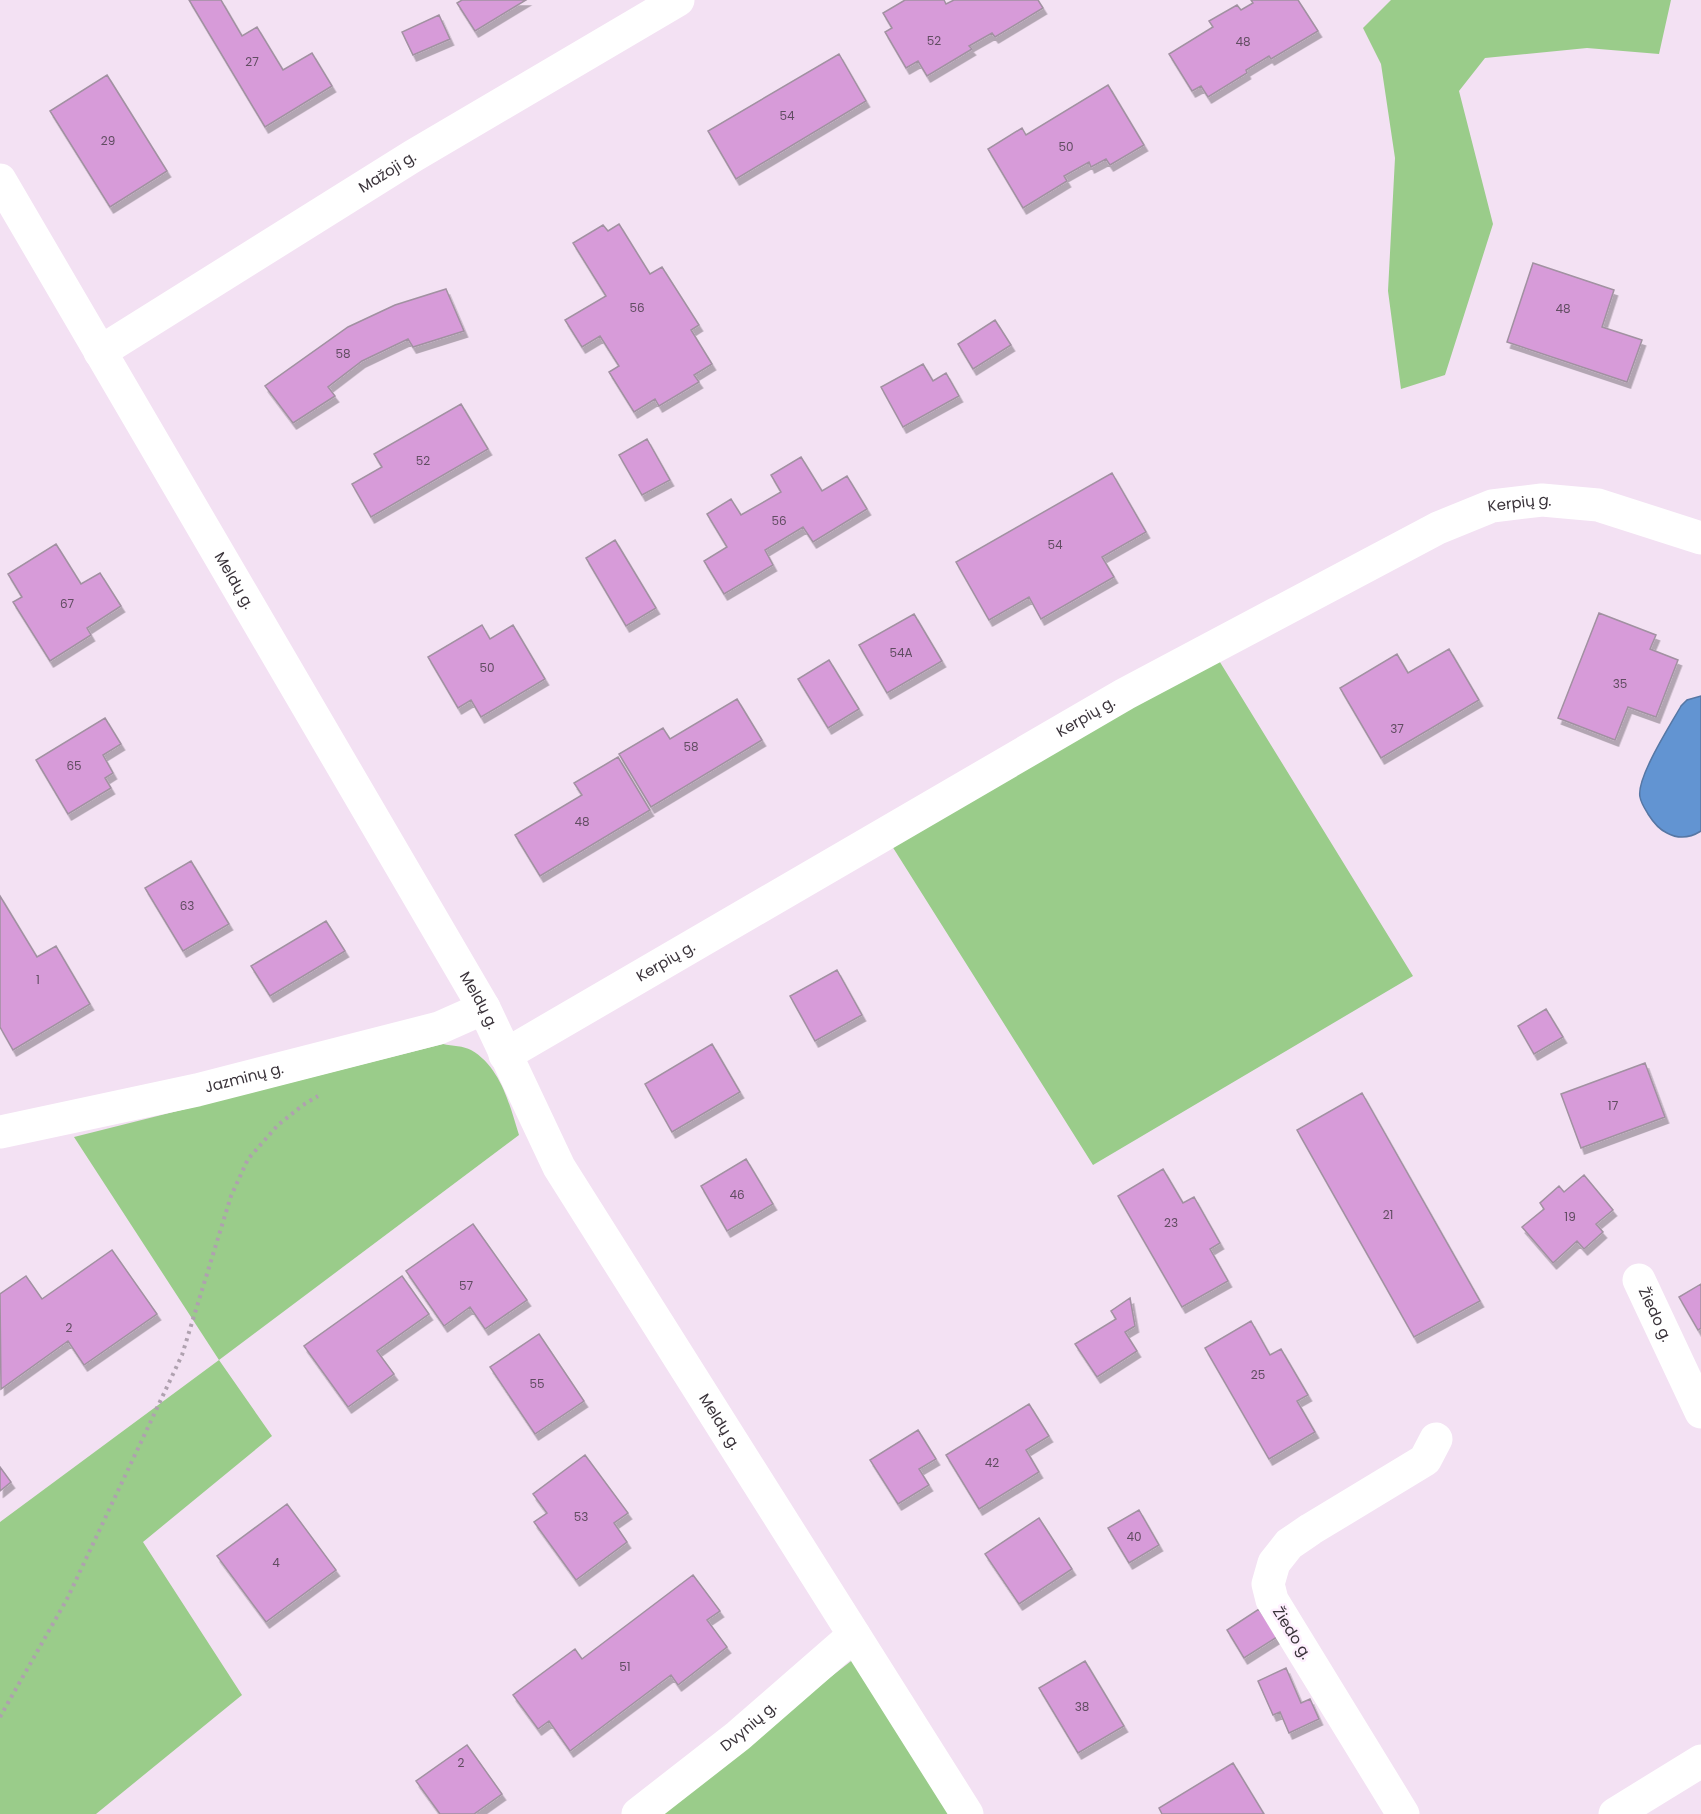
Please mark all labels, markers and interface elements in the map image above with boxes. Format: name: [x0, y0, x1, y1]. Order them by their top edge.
house number: 52: [927, 32, 941, 49]
house number: 48: [1235, 33, 1251, 50]
house number: 27: [245, 53, 259, 70]
house number: 54: [779, 107, 795, 124]
house number: 29: [101, 132, 115, 149]
house number: 50: [1058, 138, 1074, 155]
street label: Mažoji g.: [354, 146, 420, 198]
house number: 56: [629, 299, 645, 316]
house number: 48: [1555, 300, 1571, 317]
house number: 58: [335, 345, 351, 362]
house number: 52: [416, 452, 430, 469]
street label: Kerpių g.: [1486, 489, 1553, 516]
house number: 56: [771, 512, 787, 529]
house number: 54: [1047, 536, 1063, 553]
street label: Meldų g.: [210, 548, 260, 613]
house number: 67: [60, 595, 75, 612]
house number: 54A: [889, 644, 913, 661]
house number: 50: [479, 659, 495, 676]
house number: 35: [1613, 675, 1627, 692]
street label: Kerpių g.: [1052, 691, 1119, 742]
house number: 37: [1390, 720, 1404, 737]
house number: 58: [683, 738, 699, 755]
house number: 65: [66, 757, 82, 774]
house number: 48: [574, 813, 590, 830]
house number: 63: [180, 897, 194, 914]
street label: Kerpių g.: [632, 936, 699, 986]
street label: Meldų g.: [455, 967, 504, 1033]
house number: 1: [36, 971, 40, 988]
street label: Jazminų g.: [202, 1057, 286, 1098]
house number: 17: [1608, 1097, 1619, 1114]
house number: 46: [729, 1186, 745, 1203]
house number: 21: [1383, 1206, 1393, 1223]
house number: 19: [1564, 1208, 1576, 1225]
house number: 23: [1164, 1214, 1178, 1231]
house number: 57: [459, 1277, 473, 1294]
street label: Žiedo g.: [1634, 1283, 1677, 1345]
house number: 2: [66, 1319, 73, 1336]
house number: 25: [1251, 1366, 1265, 1383]
house number: 55: [529, 1375, 545, 1392]
street label: Meldų g.: [694, 1389, 746, 1454]
house number: 42: [985, 1454, 999, 1471]
house number: 53: [574, 1508, 588, 1525]
house number: 40: [1126, 1528, 1142, 1545]
house number: 4: [272, 1554, 280, 1571]
street label: Žiedo g.: [1268, 1603, 1317, 1663]
house number: 51: [619, 1658, 631, 1675]
street label: Dvynių g.: [716, 1696, 781, 1756]
house number: 38: [1075, 1698, 1089, 1715]
house number: 2: [458, 1754, 465, 1771]

